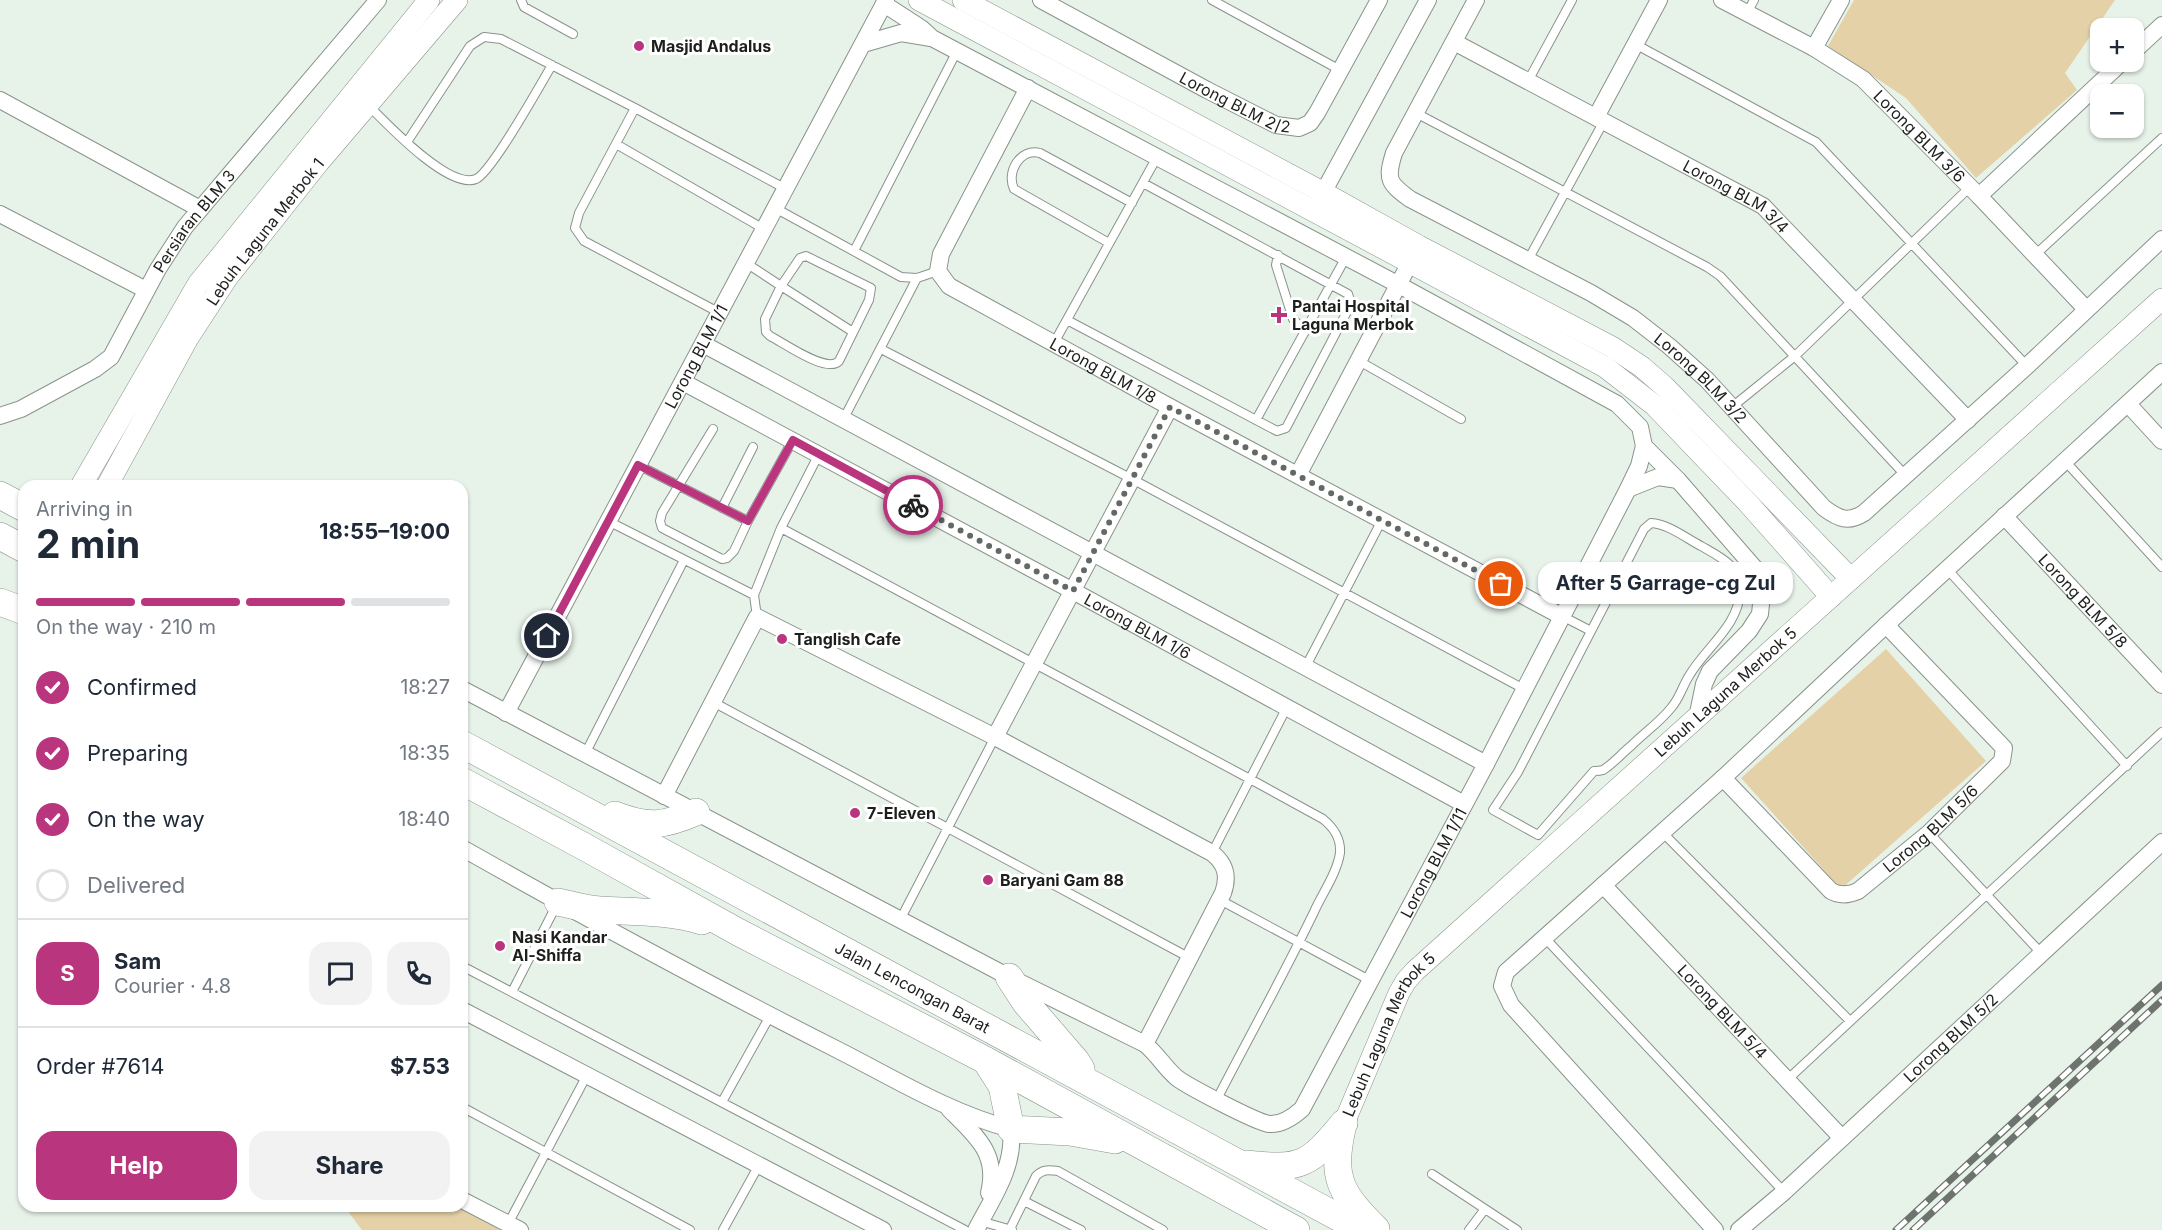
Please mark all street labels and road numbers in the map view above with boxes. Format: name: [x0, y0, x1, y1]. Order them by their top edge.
street label: Lorong BLM 2/2: [1176, 67, 1292, 137]
street label: Lorong BLM 3/6: [1870, 86, 1969, 186]
street label: Lebuh Laguna Merbok 1: [202, 154, 328, 309]
street label: Lorong BLM 3/4: [1680, 155, 1793, 237]
street label: Persiaran BLM 3: [148, 166, 239, 276]
street label: Lorong BLM 1/1: [660, 301, 732, 412]
street label: Lorong BLM 3/2: [1650, 328, 1751, 427]
street label: Lorong BLM 1/8: [1046, 333, 1160, 408]
street label: Lorong BLM 5/8: [2034, 549, 2132, 652]
street label: Lorong BLM 1/6: [1081, 589, 1194, 663]
street label: Lebuh Laguna Merbok 5: [1650, 623, 1801, 761]
street label: Lorong BLM 5/6: [1879, 780, 1982, 877]
street label: Lorong BLM 1/11: [1396, 804, 1471, 921]
street label: Jalan Lencongan Barat: [831, 937, 994, 1037]
street label: Lebuh Laguna Merbok 5: [1338, 948, 1439, 1120]
street label: Lorong BLM 5/4: [1673, 960, 1772, 1063]
street label: Lorong BLM 5/2: [1899, 989, 2002, 1086]

